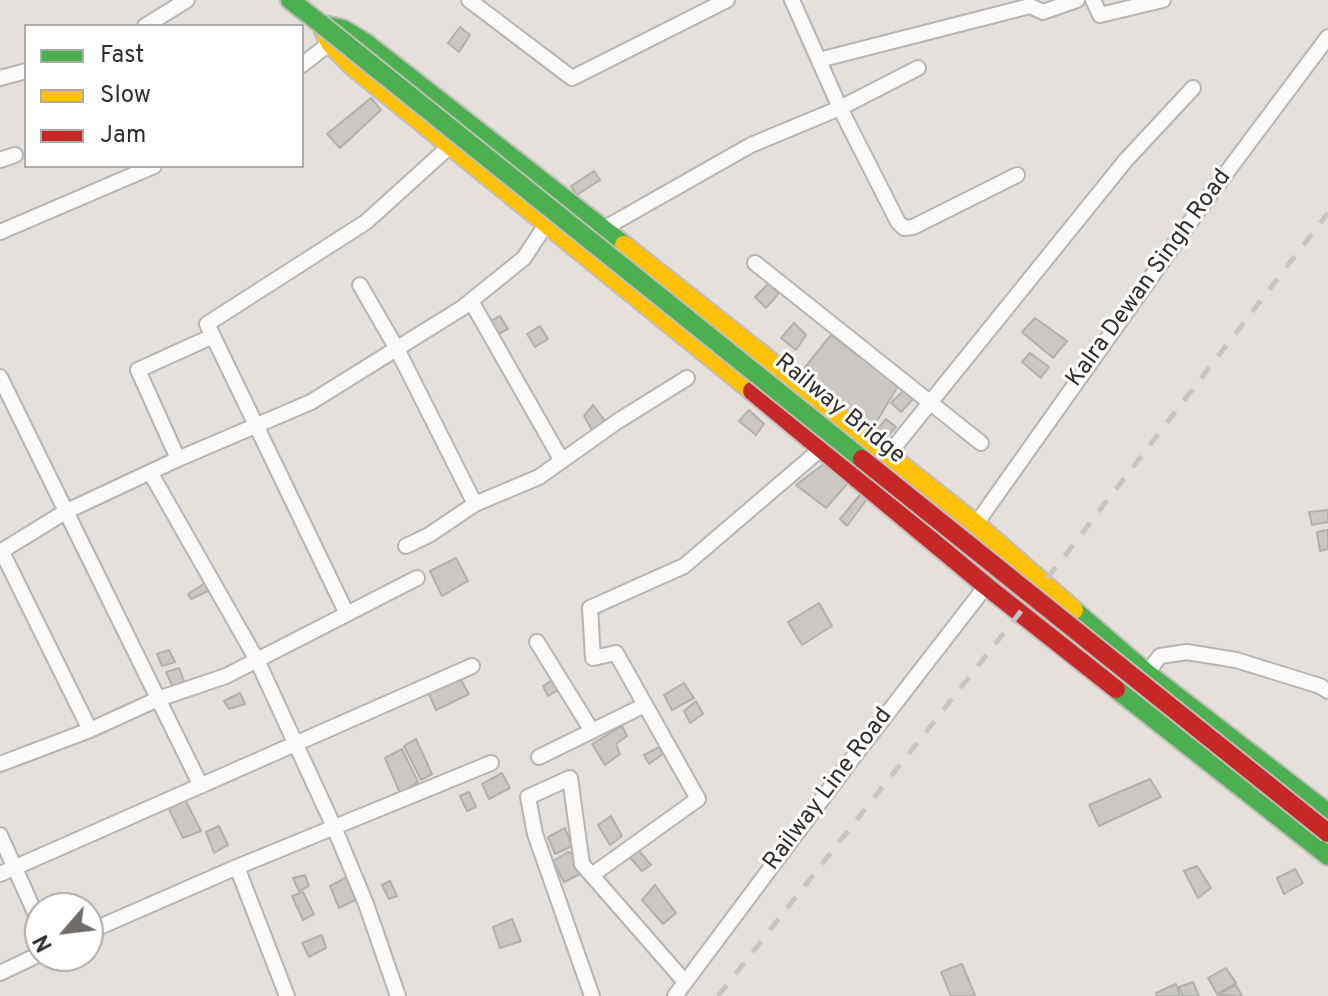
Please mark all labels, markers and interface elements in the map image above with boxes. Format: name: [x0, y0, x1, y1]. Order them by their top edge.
legend: [24, 24, 304, 168]
text: Fast: [100, 41, 144, 71]
text: Slow: [100, 81, 151, 111]
text: Jam: [100, 121, 146, 151]
street label: Kalra Dewan Singh Road: [1061, 165, 1239, 393]
street label: Railway Bridge: [768, 349, 910, 471]
street label: Railway Line Road: [759, 703, 899, 877]
north arrow: [24, 892, 104, 972]
text: N: [29, 929, 60, 956]

